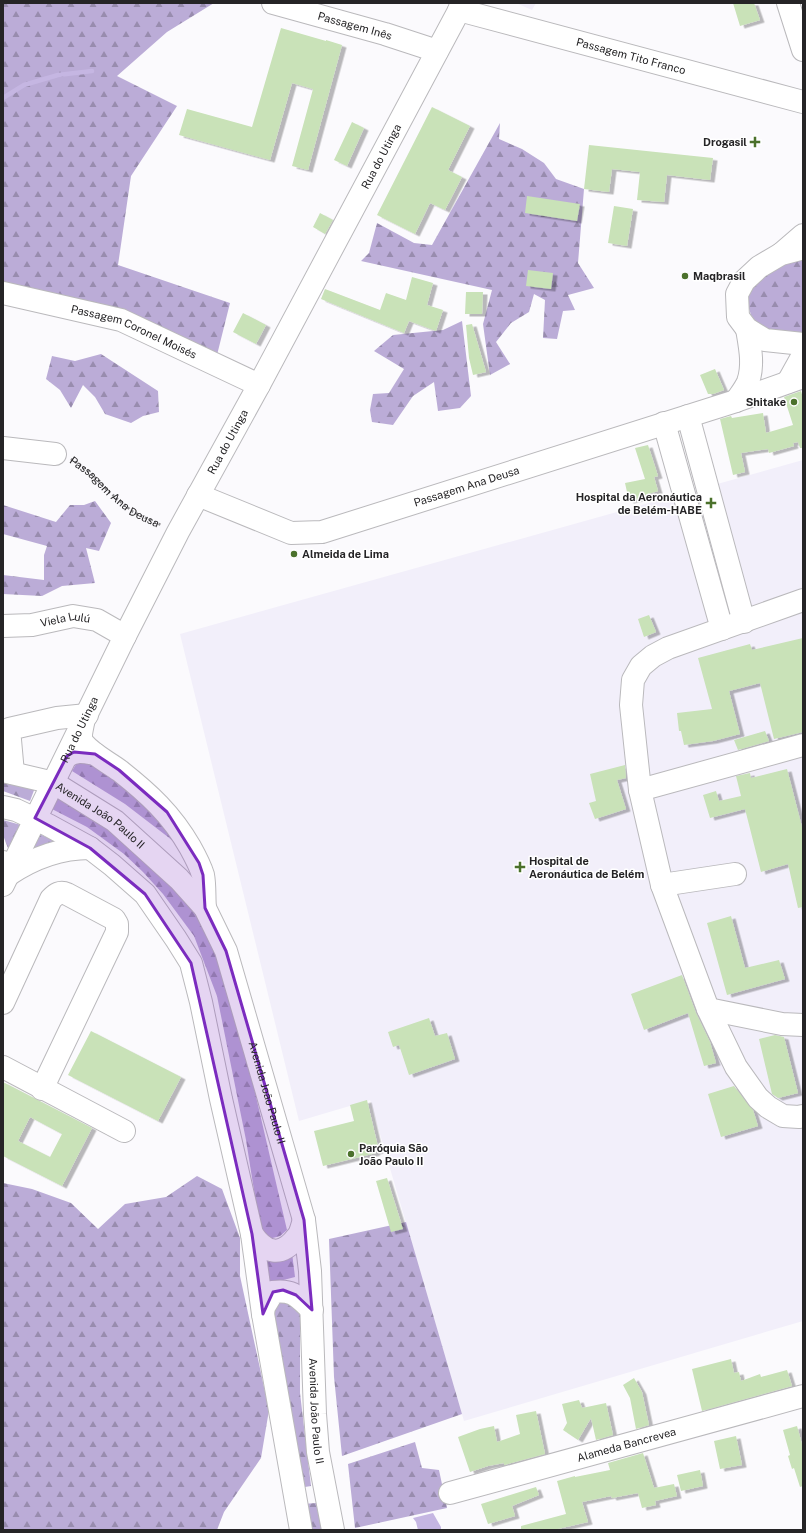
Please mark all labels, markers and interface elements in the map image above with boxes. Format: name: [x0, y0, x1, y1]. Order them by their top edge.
street label: Passagem Inês: [316, 10, 394, 42]
street label: Passagem Tito Franco: [575, 36, 687, 76]
street label: Rua do Utinga: [359, 122, 403, 191]
place label: Drogasil: [703, 136, 747, 148]
marker: Drogasil: [750, 137, 760, 147]
place label: Maqbrasil: [693, 270, 746, 282]
marker: Maqbrasil: [680, 271, 690, 281]
street label: Passagem Coronel Moisés: [70, 303, 199, 361]
place label: Shitake: [746, 396, 786, 408]
marker: Shitake: [789, 397, 799, 407]
street label: Rua do Utinga: [205, 407, 250, 476]
street label: Passagem Ana Deusa: [67, 454, 161, 529]
street label: Passagem Ana Deusa: [412, 464, 521, 509]
place label: Hospital da Aeronáutica de Belém-HABE: [576, 491, 702, 516]
marker: Hospital da Aeronáutica de Belém-HABE: [705, 497, 717, 509]
place label: Almeida de Lima: [302, 548, 389, 560]
marker: Almeida de Lima: [289, 549, 299, 559]
street label: Viela Lulú: [39, 610, 91, 629]
street label: Rua do Utinga: [58, 695, 100, 765]
street label: Avenida João Paulo II: [54, 780, 147, 851]
place label: Hospital de Aeronáutica de Belém: [529, 855, 644, 880]
marker: Hospital de Aeronáutica de Belém: [514, 861, 526, 873]
street label: Avenida João Paulo II: [247, 1040, 288, 1145]
place label: Paróquia São João Paulo II: [359, 1142, 428, 1167]
marker: Paróquia São João Paulo II: [346, 1149, 356, 1159]
street label: Avenida João Paulo II: [307, 1358, 326, 1465]
street label: Alameda Bancrevea: [576, 1425, 677, 1464]

